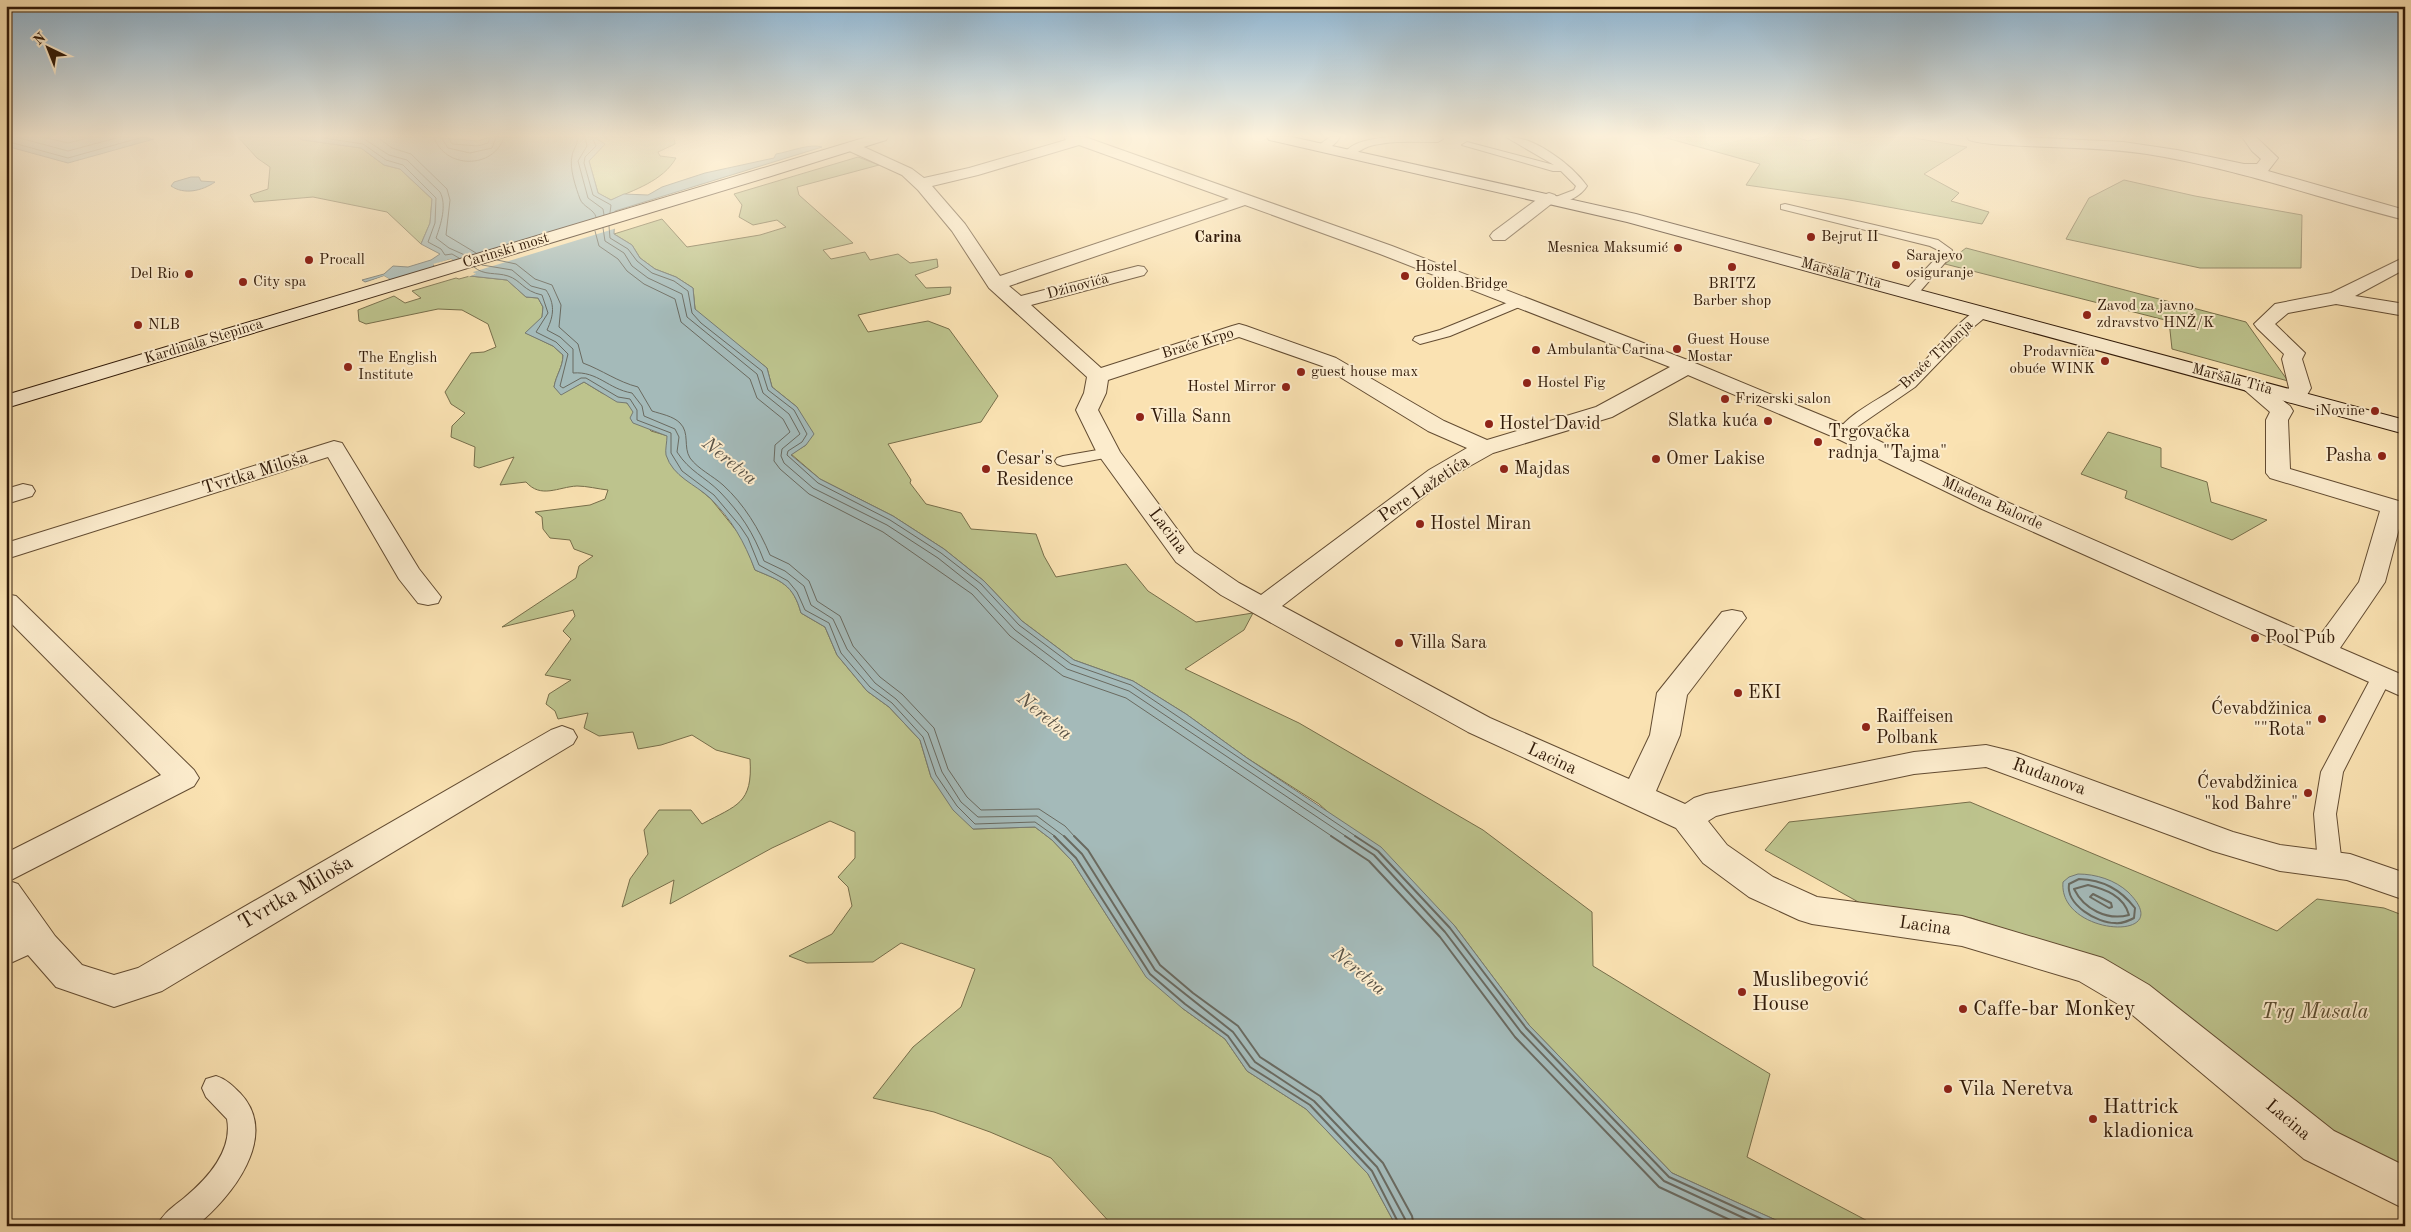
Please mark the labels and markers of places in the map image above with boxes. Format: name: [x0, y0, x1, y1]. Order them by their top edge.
place label: Bejrut II: [1821, 230, 1879, 245]
marker: Bejrut II: [1805, 231, 1817, 243]
place label: Mesnica Maksumić: [1547, 241, 1668, 256]
marker: Mesnica Maksumić: [1672, 242, 1684, 254]
place label: Sarajevo osiguranje: [1906, 249, 1974, 281]
place label: Procall: [319, 253, 365, 268]
marker: Procall: [303, 254, 315, 266]
marker: Sarajevo osiguranje: [1890, 259, 1902, 271]
place label: Hostel Golden Bridge: [1415, 260, 1508, 292]
marker: BRITZ Barber shop: [1726, 261, 1738, 273]
place label: Del Rio: [130, 267, 179, 282]
marker: Del Rio: [183, 268, 195, 280]
marker: Hostel Golden Bridge: [1399, 270, 1411, 282]
place label: City spa: [253, 275, 307, 290]
marker: City spa: [237, 276, 249, 288]
place label: BRITZ Barber shop: [1693, 277, 1772, 309]
place label: Zavod za javno zdravstvo HNŽ/K: [2097, 299, 2214, 331]
marker: Zavod za javno zdravstvo HNŽ/K: [2081, 309, 2093, 321]
place label: NLB: [148, 318, 180, 333]
marker: NLB: [132, 319, 144, 331]
place label: Guest House Mostar: [1687, 333, 1769, 365]
place label: Ambulanta Carina: [1546, 343, 1665, 358]
marker: Guest House Mostar: [1671, 343, 1683, 355]
marker: Ambulanta Carina: [1530, 344, 1542, 356]
place label: Prodavnica obuće WINK: [2009, 345, 2096, 377]
place label: The English Institute: [358, 351, 437, 383]
marker: Prodavnica obuće WINK: [2099, 355, 2111, 367]
marker: The English Institute: [342, 361, 354, 373]
place label: guest house max: [1311, 365, 1419, 380]
marker: guest house max: [1295, 366, 1307, 378]
place label: Hostel Fig: [1537, 376, 1605, 391]
marker: Hostel Fig: [1521, 377, 1533, 389]
place label: Hostel Mirror: [1187, 380, 1276, 395]
marker: Hostel Mirror: [1280, 381, 1292, 393]
place label: Frizerski salon: [1735, 392, 1831, 407]
marker: Frizerski salon: [1719, 393, 1731, 405]
place label: iNovine: [2316, 404, 2365, 419]
marker: iNovine: [2369, 405, 2381, 417]
place label: Villa Sann: [1150, 408, 1231, 426]
marker: Villa Sann: [1134, 411, 1146, 423]
place label: Slatka kuća: [1668, 412, 1758, 430]
place label: Hostel David: [1499, 415, 1601, 433]
marker: Slatka kuća: [1762, 415, 1774, 427]
marker: Hostel David: [1483, 418, 1495, 430]
place label: Trgovačka radnja "Tajma": [1828, 423, 1947, 462]
marker: Trgovačka radnja "Tajma": [1812, 436, 1824, 448]
place label: Pasha: [2325, 447, 2372, 465]
place label: Cesar's Residence: [996, 450, 1073, 489]
place label: Omer Lakise: [1666, 450, 1765, 468]
marker: Pasha: [2376, 450, 2388, 462]
marker: Omer Lakise: [1650, 453, 1662, 465]
place label: Majdas: [1514, 460, 1570, 478]
marker: Cesar's Residence: [980, 463, 992, 475]
marker: Majdas: [1498, 463, 1510, 475]
place label: Hostel Miran: [1430, 515, 1532, 533]
marker: Hostel Miran: [1414, 518, 1426, 530]
place label: Pool Pub: [2265, 629, 2335, 647]
marker: Pool Pub: [2249, 632, 2261, 644]
place label: Villa Sara: [1409, 634, 1487, 652]
marker: Villa Sara: [1393, 637, 1405, 649]
place label: EKI: [1748, 684, 1781, 702]
marker: EKI: [1732, 687, 1744, 699]
place label: Ćevabdžinica ""Rota": [2211, 695, 2312, 739]
place label: Raiffeisen Polbank: [1876, 708, 1954, 747]
marker: Ćevabdžinica ""Rota": [2316, 713, 2328, 725]
marker: Raiffeisen Polbank: [1860, 721, 1872, 733]
place label: Ćevabdžinica "kod Bahre": [2197, 769, 2298, 813]
marker: Ćevabdžinica "kod Bahre": [2302, 787, 2314, 799]
place label: Muslibegović House: [1752, 970, 1869, 1015]
marker: Muslibegović House: [1736, 986, 1748, 998]
place label: Caffe-bar Monkey: [1973, 999, 2135, 1020]
marker: Caffe-bar Monkey: [1957, 1003, 1969, 1015]
place label: Vila Neretva: [1958, 1079, 2073, 1100]
marker: Vila Neretva: [1942, 1083, 1954, 1095]
place label: Hattrick kladionica: [2103, 1097, 2194, 1142]
marker: Hattrick kladionica: [2087, 1113, 2099, 1125]

